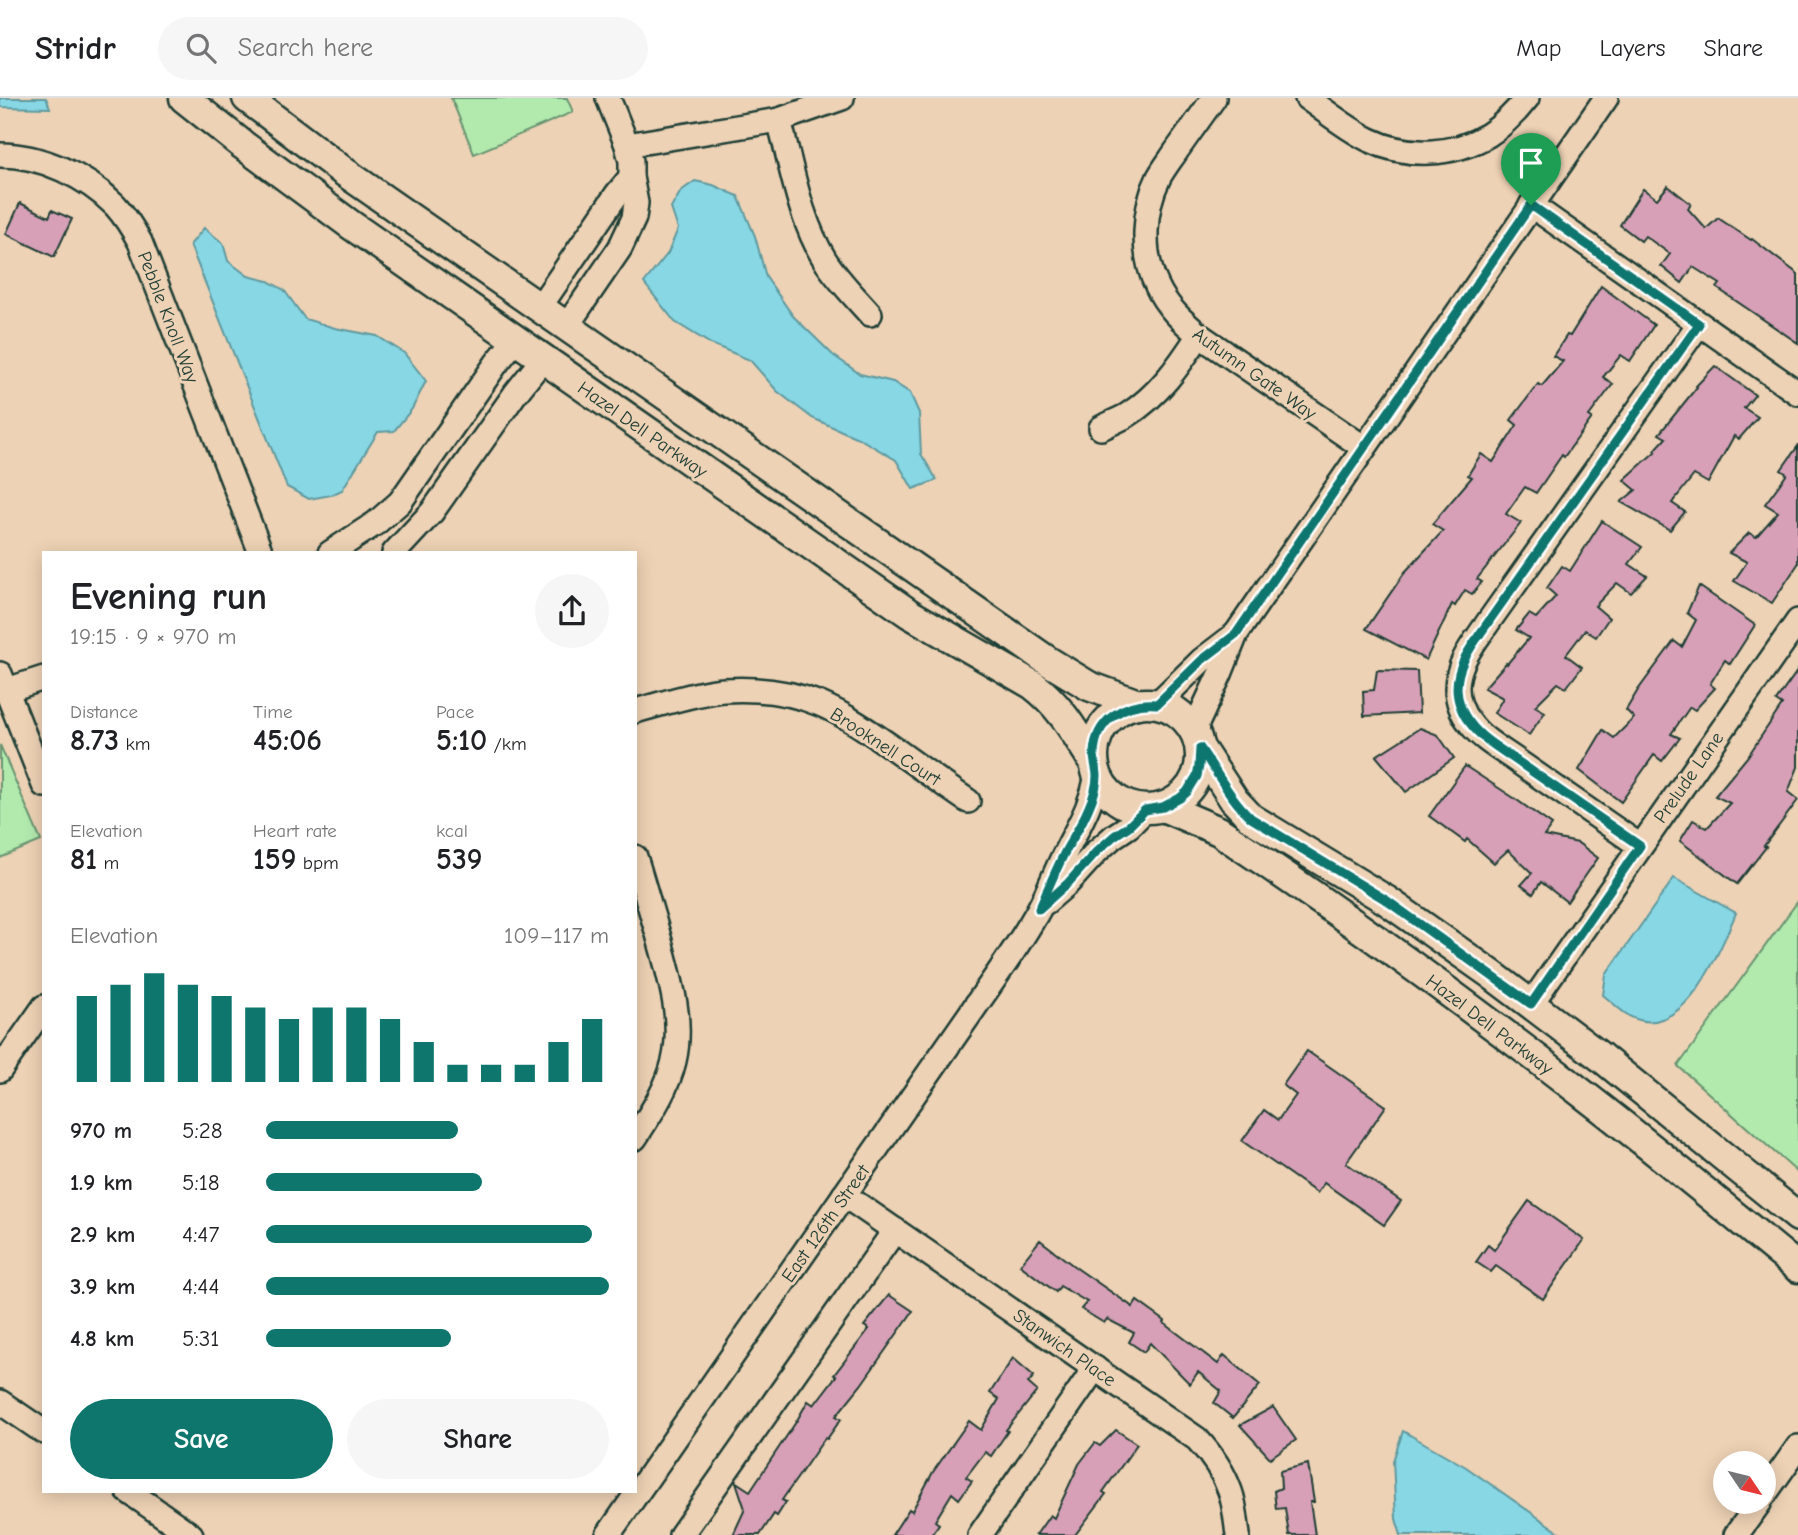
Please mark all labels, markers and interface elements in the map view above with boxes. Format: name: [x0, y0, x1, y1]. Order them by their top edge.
search box: [158, 17, 648, 80]
text: Stridr: [35, 29, 116, 67]
icon: search: [182, 29, 220, 67]
text: Search here: [238, 33, 373, 63]
text: Map: [1516, 34, 1562, 62]
text: Layers: [1600, 34, 1665, 62]
text: Share: [1703, 34, 1763, 62]
pin: [1501, 133, 1561, 205]
icon: arrive: [1512, 144, 1550, 182]
street label: Pebble Knoll Way: [133, 249, 203, 387]
street label: Autumn Gate Way: [1188, 323, 1321, 425]
street label: Hazel Dell Parkway: [573, 377, 712, 483]
button: share: [535, 574, 609, 648]
text: Evening run: [70, 575, 267, 619]
text: 19:15 · 9 × 970 m: [70, 623, 237, 650]
text: Distance: [70, 701, 138, 723]
text: Time: [253, 701, 292, 723]
text: Pace: [436, 701, 474, 723]
street label: Brooknell Court: [826, 703, 945, 791]
text: 8.73: [70, 723, 119, 758]
text: 45:06: [253, 723, 322, 758]
text: 5:10: [436, 723, 487, 758]
street label: Prelude Lane: [1649, 728, 1728, 827]
text: km: [119, 733, 150, 755]
text: /km: [487, 733, 527, 755]
text: Elevation: [70, 820, 143, 842]
text: Heart rate: [253, 820, 337, 842]
text: kcal: [436, 820, 468, 842]
text: 81: [70, 842, 97, 877]
text: 159: [253, 842, 296, 877]
text: 539: [436, 842, 482, 877]
text: m: [97, 852, 119, 874]
text: bpm: [296, 852, 339, 874]
text: Elevation: [70, 922, 158, 949]
text: 109–117 m: [504, 922, 609, 949]
street label: Hazel Dell Parkway: [1422, 970, 1558, 1080]
text: 970 m: [70, 1117, 132, 1144]
text: 5:28: [182, 1117, 223, 1144]
street label: East 126th Street: [777, 1160, 875, 1287]
text: 1.9 km: [70, 1169, 133, 1196]
text: 5:18: [182, 1169, 220, 1196]
text: 2.9 km: [70, 1221, 135, 1248]
text: 4:47: [182, 1221, 219, 1248]
text: 3.9 km: [70, 1273, 135, 1300]
text: 4:44: [182, 1273, 220, 1300]
street label: Stanwich Place: [1009, 1304, 1120, 1391]
text: 4.8 km: [70, 1325, 134, 1352]
text: 5:31: [182, 1325, 219, 1352]
button: Save: [70, 1399, 333, 1479]
button: Share: [347, 1399, 609, 1479]
north arrow: [1713, 1451, 1776, 1514]
map controls: [1713, 1451, 1776, 1514]

